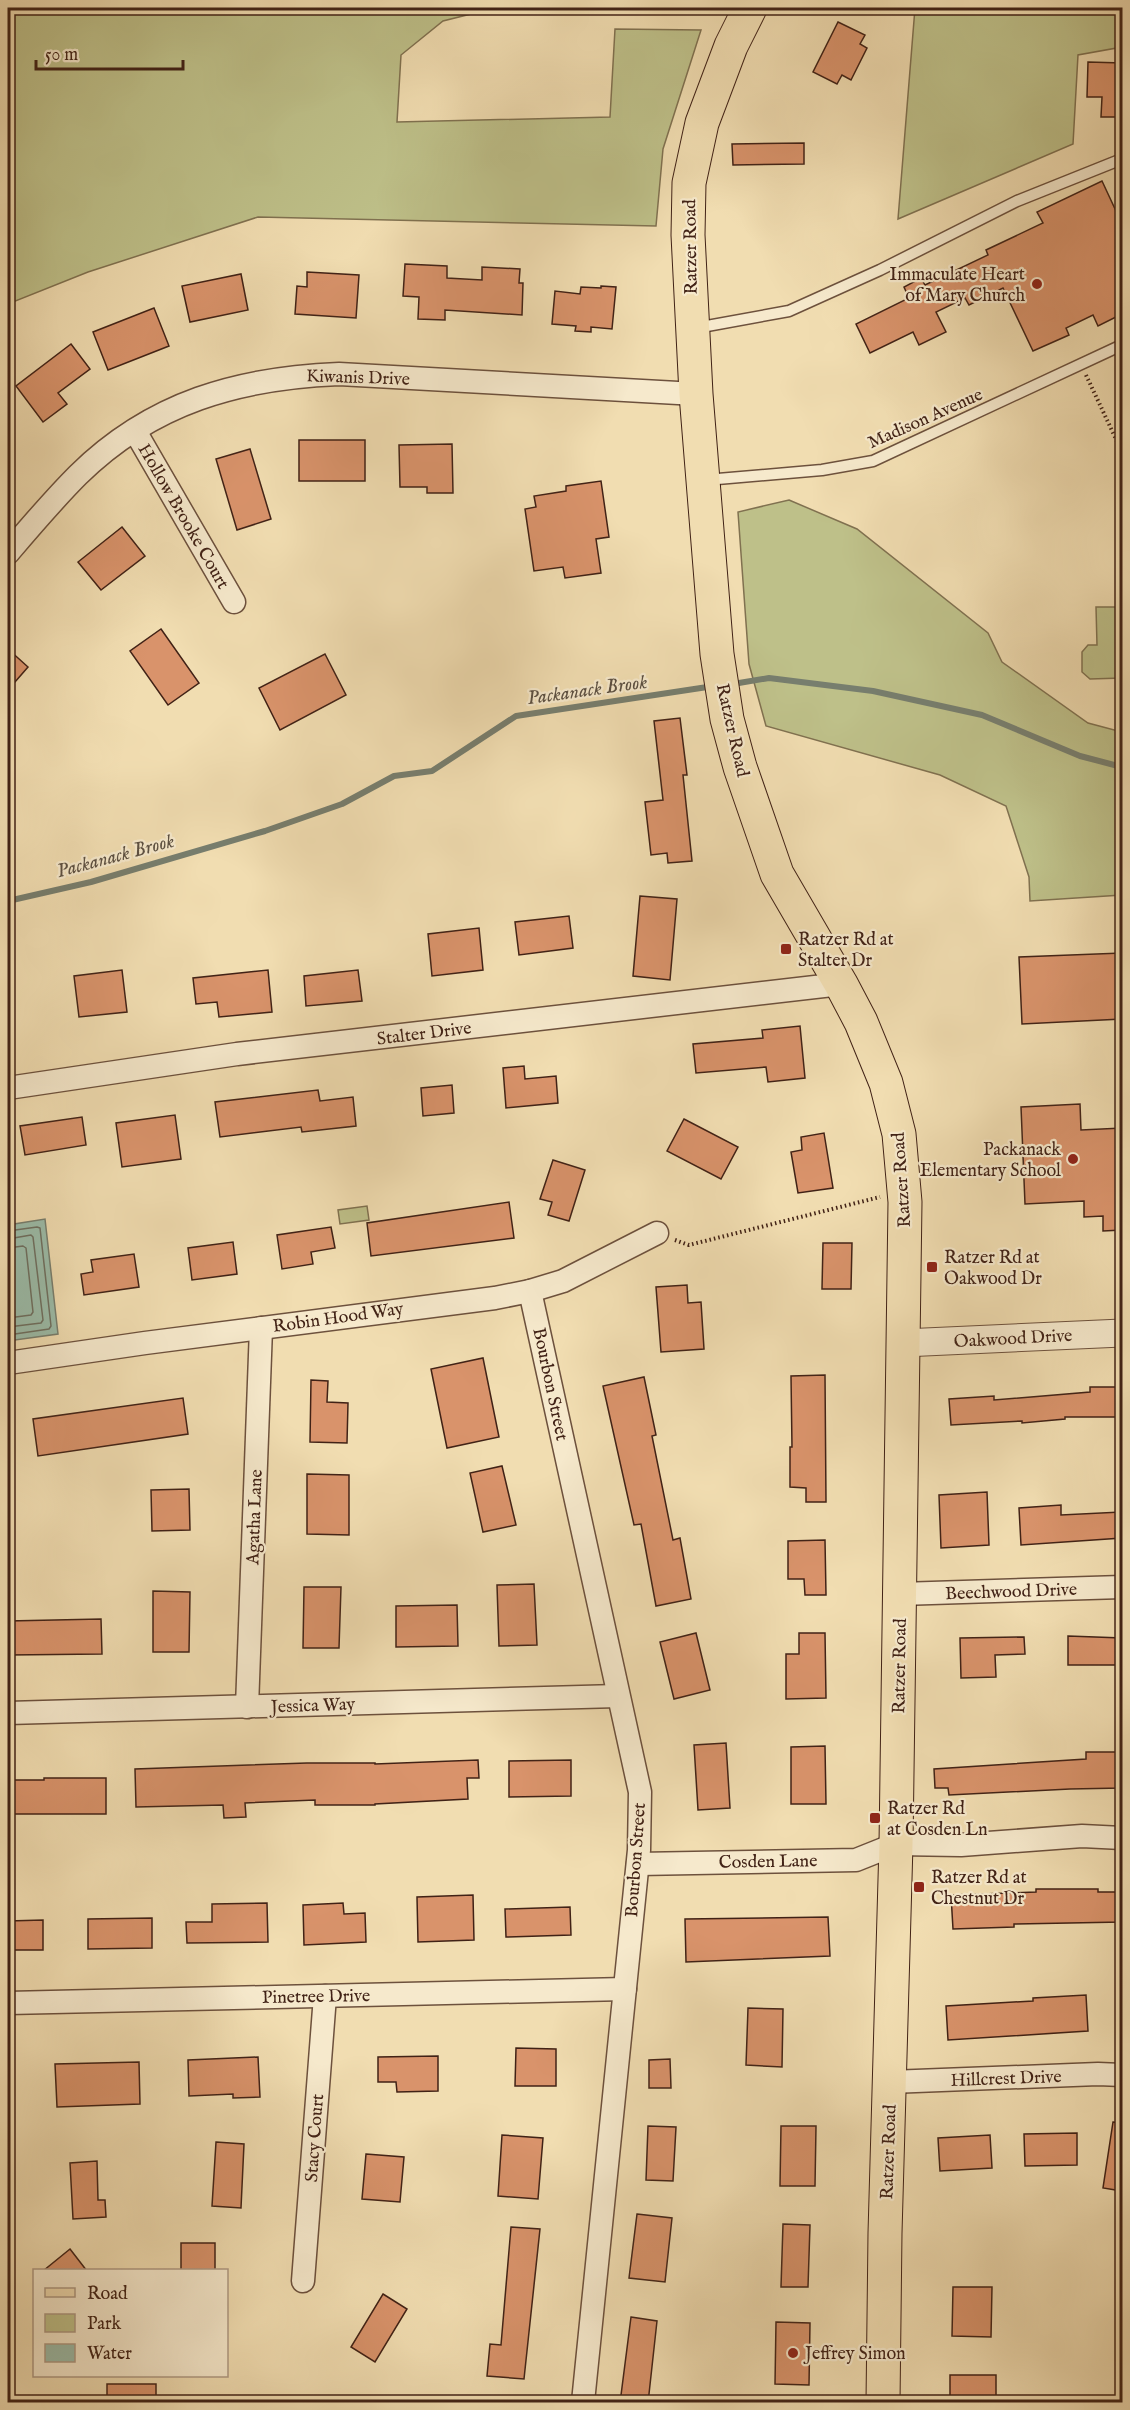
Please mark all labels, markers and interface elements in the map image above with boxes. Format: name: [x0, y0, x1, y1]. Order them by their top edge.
scale bar: [36, 33, 183, 71]
text: 50 m: [45, 44, 78, 67]
street label: Ratzer Road: [679, 199, 704, 295]
place label: Immaculate Heart of Mary Church: [889, 264, 1025, 308]
marker: Immaculate Heart of Mary Church: [1030, 277, 1044, 291]
street label: Kiwanis Drive: [306, 365, 410, 392]
street label: Madison Avenue: [864, 384, 987, 455]
street label: Hollow Brooke Court: [132, 440, 234, 594]
water label: Packanack Brook: [526, 670, 649, 711]
street label: Ratzer Road: [710, 681, 754, 780]
water label: Packanack Brook: [54, 829, 177, 884]
place label: Ratzer Rd at Stalter Dr: [798, 929, 894, 973]
marker: Ratzer Rd at Stalter Dr: [779, 942, 793, 956]
street label: Stalter Drive: [376, 1017, 473, 1052]
street label: Ratzer Road: [888, 1131, 917, 1228]
place label: Packanack Elementary School: [920, 1139, 1061, 1183]
marker: Packanack Elementary School: [1066, 1152, 1080, 1166]
place label: Ratzer Rd at Oakwood Dr: [944, 1247, 1042, 1291]
marker: Ratzer Rd at Oakwood Dr: [925, 1260, 939, 1274]
street label: Robin Hood Way: [271, 1298, 405, 1339]
street label: Oakwood Drive: [953, 1325, 1073, 1354]
street label: Bourbon Street: [526, 1326, 573, 1443]
street label: Agatha Lane: [242, 1469, 269, 1566]
street label: Beechwood Drive: [945, 1579, 1077, 1606]
street label: Ratzer Road: [888, 1618, 913, 1714]
street label: Jessica Way: [268, 1694, 356, 1720]
place label: Ratzer Rd at Cosden Ln: [887, 1798, 988, 1842]
street label: Bourbon Street: [621, 1802, 652, 1918]
marker: Ratzer Rd at Cosden Ln: [868, 1811, 882, 1825]
street label: Cosden Lane: [718, 1850, 818, 1875]
place label: Ratzer Rd at Chestnut Dr: [931, 1867, 1027, 1911]
marker: Ratzer Rd at Chestnut Dr: [912, 1880, 926, 1894]
street label: Pinetree Drive: [262, 1985, 370, 2010]
street label: Hillcrest Drive: [950, 2066, 1062, 2093]
street label: Stacy Court: [301, 2093, 330, 2183]
street label: Ratzer Road: [876, 2104, 903, 2200]
legend: [33, 2269, 228, 2377]
text: Road: [87, 2283, 128, 2306]
text: Park: [87, 2313, 122, 2336]
text: Water: [87, 2343, 132, 2366]
place label: Jeffrey Simon: [803, 2343, 906, 2366]
marker: Jeffrey Simon: [786, 2346, 800, 2360]

